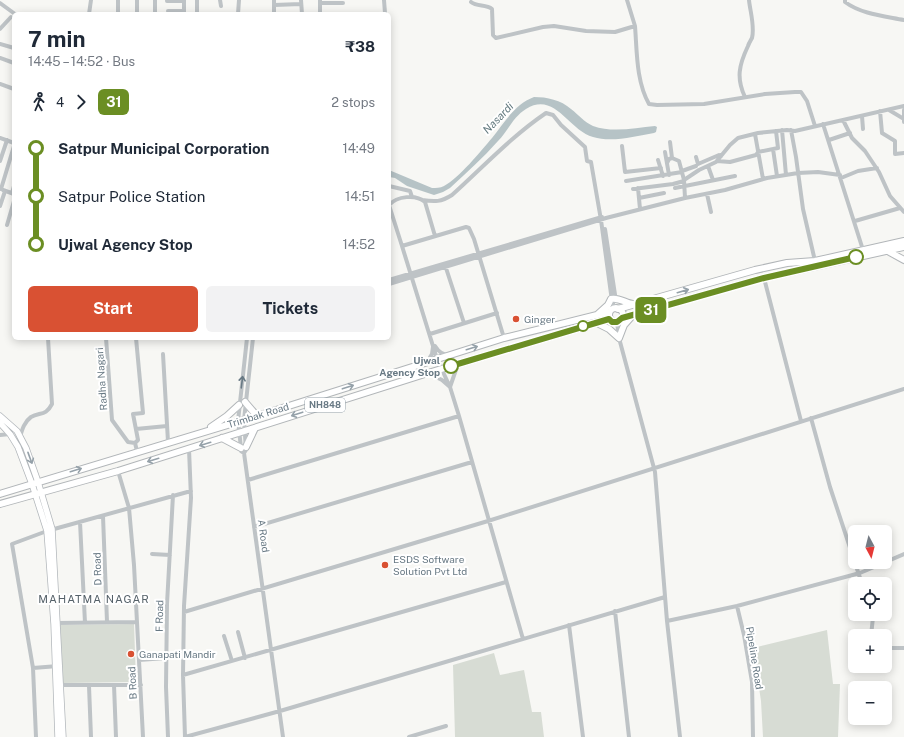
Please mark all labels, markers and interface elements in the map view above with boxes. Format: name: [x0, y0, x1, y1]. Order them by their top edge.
text: 7 min: [28, 26, 85, 52]
text: ₹38: [345, 38, 375, 55]
text: 14:45 – 14:52 · Bus: [28, 54, 135, 69]
icon: walk: [28, 91, 50, 113]
icon: forward: [70, 91, 92, 113]
text: 31: [106, 94, 121, 110]
text: 4: [56, 95, 64, 110]
text: 2 stops: [331, 95, 375, 110]
water label: Nasardi: [480, 100, 516, 136]
text: Satpur Municipal Corporation: [58, 140, 269, 157]
text: 14:49: [342, 141, 375, 156]
text: Satpur Police Station: [58, 188, 205, 205]
text: 14:51: [345, 189, 375, 204]
text: Ujwal Agency Stop: [58, 236, 193, 253]
text: 14:52: [343, 237, 375, 252]
unlabelled marker: [848, 249, 864, 265]
button: Start: [28, 286, 198, 332]
button: Tickets: [206, 286, 375, 332]
one-way arrow: [676, 287, 689, 294]
line badge: 31: [633, 297, 669, 323]
text: 31: [643, 302, 659, 318]
place label: Ginger: [524, 313, 555, 325]
marker: Ginger: [511, 314, 521, 324]
unlabelled marker: [577, 320, 589, 332]
one-way arrow: [465, 344, 478, 351]
street label: Radha Nagari: [93, 347, 109, 411]
place label: Ujwal Agency Stop: [379, 354, 440, 378]
marker: Ujwal Agency Stop: [443, 358, 459, 374]
one-way arrow: [238, 376, 246, 389]
one-way arrow: [341, 383, 354, 390]
road number: NH848: [305, 398, 345, 412]
street label: Trimbak Road: [226, 400, 290, 430]
one-way arrow: [291, 411, 304, 418]
one-way arrow: [200, 440, 212, 448]
one-way arrow: [26, 452, 34, 464]
one-way arrow: [147, 457, 160, 464]
one-way arrow: [69, 466, 82, 473]
street label: A Road: [256, 519, 272, 553]
north arrow: [848, 525, 892, 569]
map controls: [848, 525, 892, 725]
street label: D Road: [90, 552, 104, 586]
place label: ESDS Software Solution Pvt Ltd: [393, 553, 467, 577]
marker: ESDS Software Solution Pvt Ltd: [380, 560, 390, 570]
button: locate: [848, 577, 892, 621]
district label: MAHATMA NAGAR: [38, 593, 150, 605]
street label: F Road: [153, 600, 165, 632]
street label: Pipeline Road: [744, 626, 766, 690]
button: +: [848, 629, 892, 673]
place label: Ganapati Mandir: [139, 648, 216, 660]
marker: Ganapati Mandir: [126, 649, 136, 659]
street label: B Road: [125, 666, 139, 700]
button: −: [848, 681, 892, 725]

